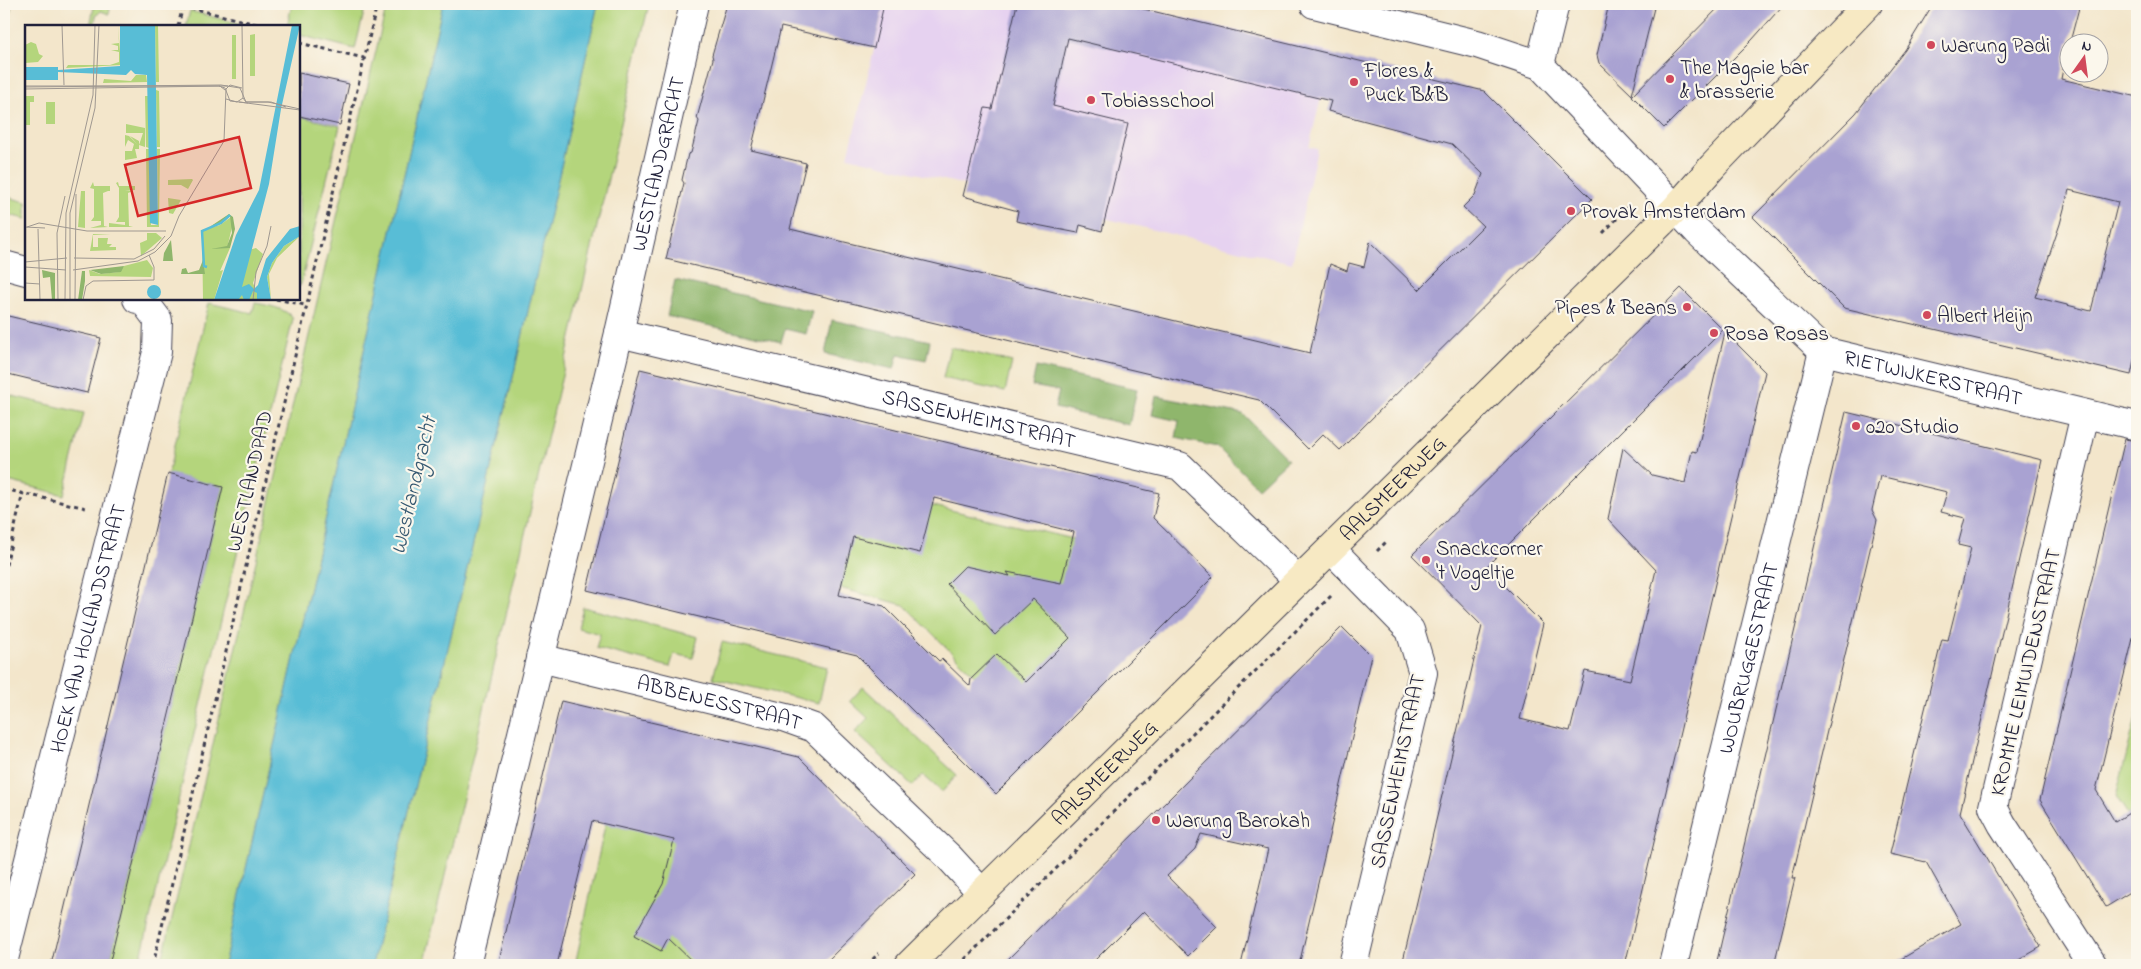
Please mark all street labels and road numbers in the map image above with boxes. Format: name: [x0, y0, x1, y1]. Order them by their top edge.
street label: WESTLANDGRACHT: [625, 74, 694, 254]
street label: RIETWIJKERSTRAAT: [1841, 343, 2025, 415]
street label: SASSENHEIMSTRAAT: [879, 383, 1078, 458]
street label: WESTLANDPAD: [220, 408, 282, 555]
street label: AALSMEERWEG: [1334, 430, 1454, 549]
street label: HOEK VAN HOLLANDSTRAAT: [43, 501, 135, 756]
street label: KROMME LEIMUIDENSTRAAT: [1984, 546, 2070, 799]
street label: WOUBRUGGESTRAAT: [1712, 560, 1788, 757]
street label: ABBENESSTRAAT: [633, 669, 806, 740]
street label: SASSENHEIMSTRAAT: [1364, 671, 1434, 871]
street label: AALSMEERWEG: [1045, 714, 1165, 834]

